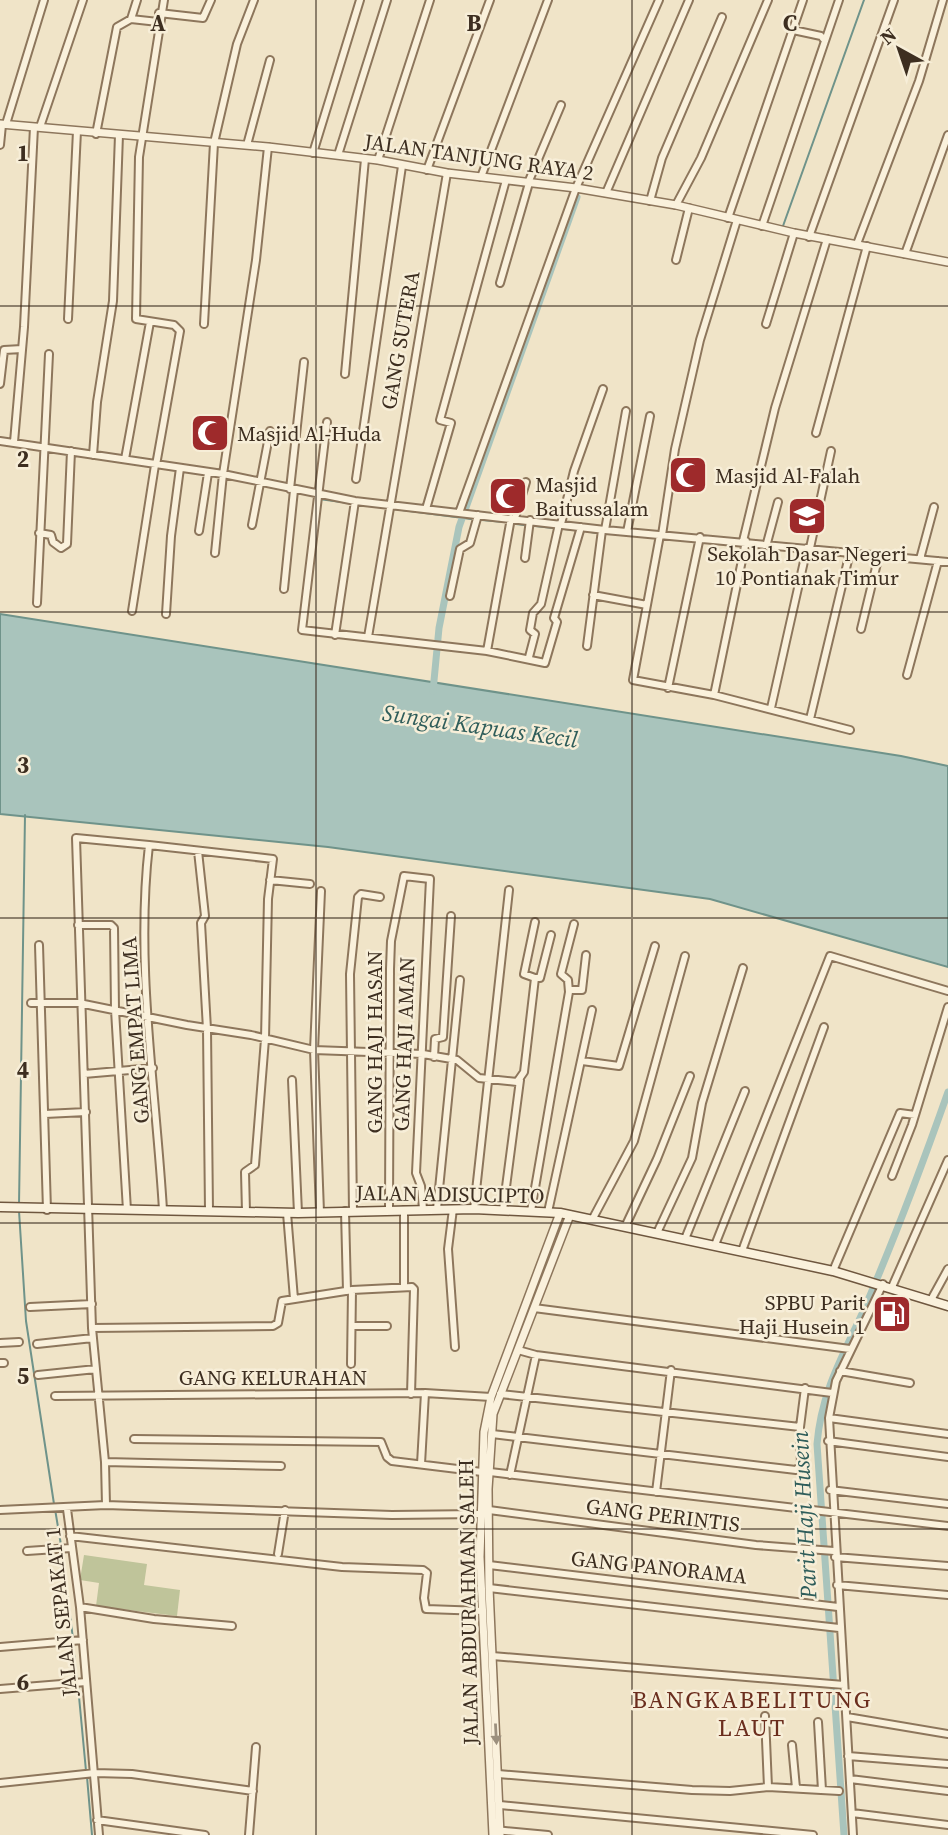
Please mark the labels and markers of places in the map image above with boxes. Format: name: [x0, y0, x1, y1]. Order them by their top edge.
mosque icon: Masjid Al-Huda: [189, 412, 231, 454]
place label: Masjid Al-Huda: [237, 419, 382, 448]
mosque icon: Masjid Al-Falah: [667, 454, 709, 496]
place label: Masjid Al-Falah: [715, 461, 860, 490]
place label: Masjid Baitussalam: [535, 470, 649, 523]
mosque icon: Masjid Baitussalam: [487, 475, 529, 517]
school or university icon: Sekolah Dasar Negeri 10 Pontianak Timur: [786, 495, 828, 537]
place label: Sekolah Dasar Negeri 10 Pontianak Timur: [707, 539, 907, 592]
place label: SPBU Parit Haji Husein 1: [739, 1288, 865, 1341]
fuel station icon: SPBU Parit Haji Husein 1: [871, 1293, 913, 1335]

